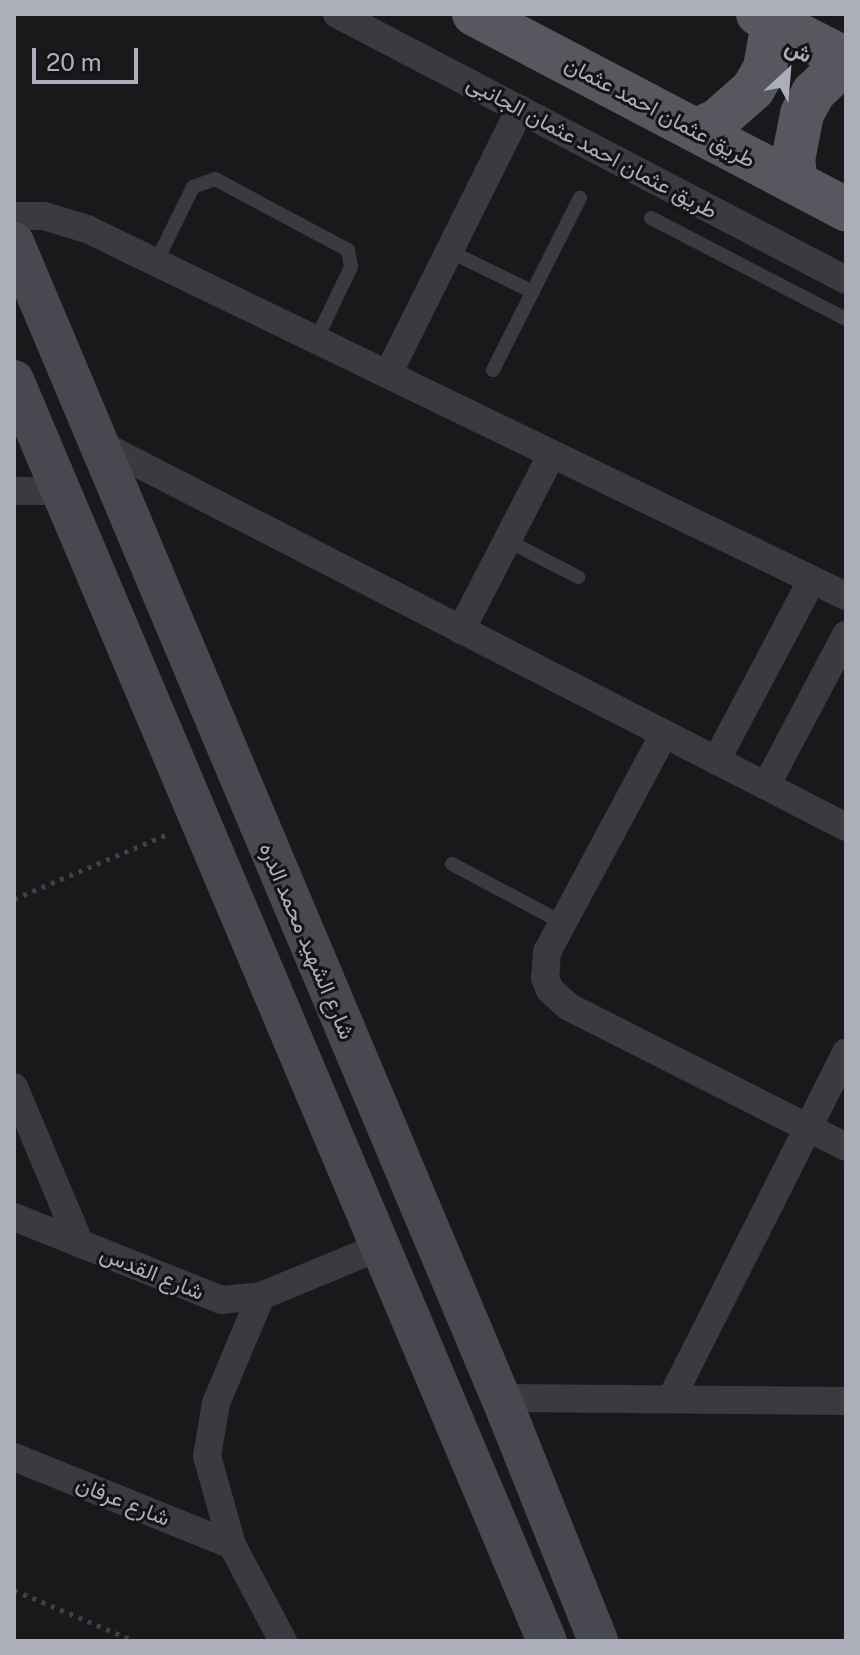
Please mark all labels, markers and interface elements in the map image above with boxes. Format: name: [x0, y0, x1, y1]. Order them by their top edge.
scale bar: [36, 32, 142, 82]
north arrow: [748, 32, 828, 112]
text: ش: [781, 33, 816, 68]
text: 20 m: [46, 48, 102, 76]
street label: طريق عثمان احمد عثمان: [560, 51, 760, 173]
street label: طريق عثمان احمد عثمان الجانبى: [462, 70, 722, 224]
street label: شارع الشهيد محمد الدره: [254, 839, 360, 1043]
street label: شارع القدس: [96, 1240, 208, 1306]
street label: شارع عرفان: [72, 1470, 174, 1532]

